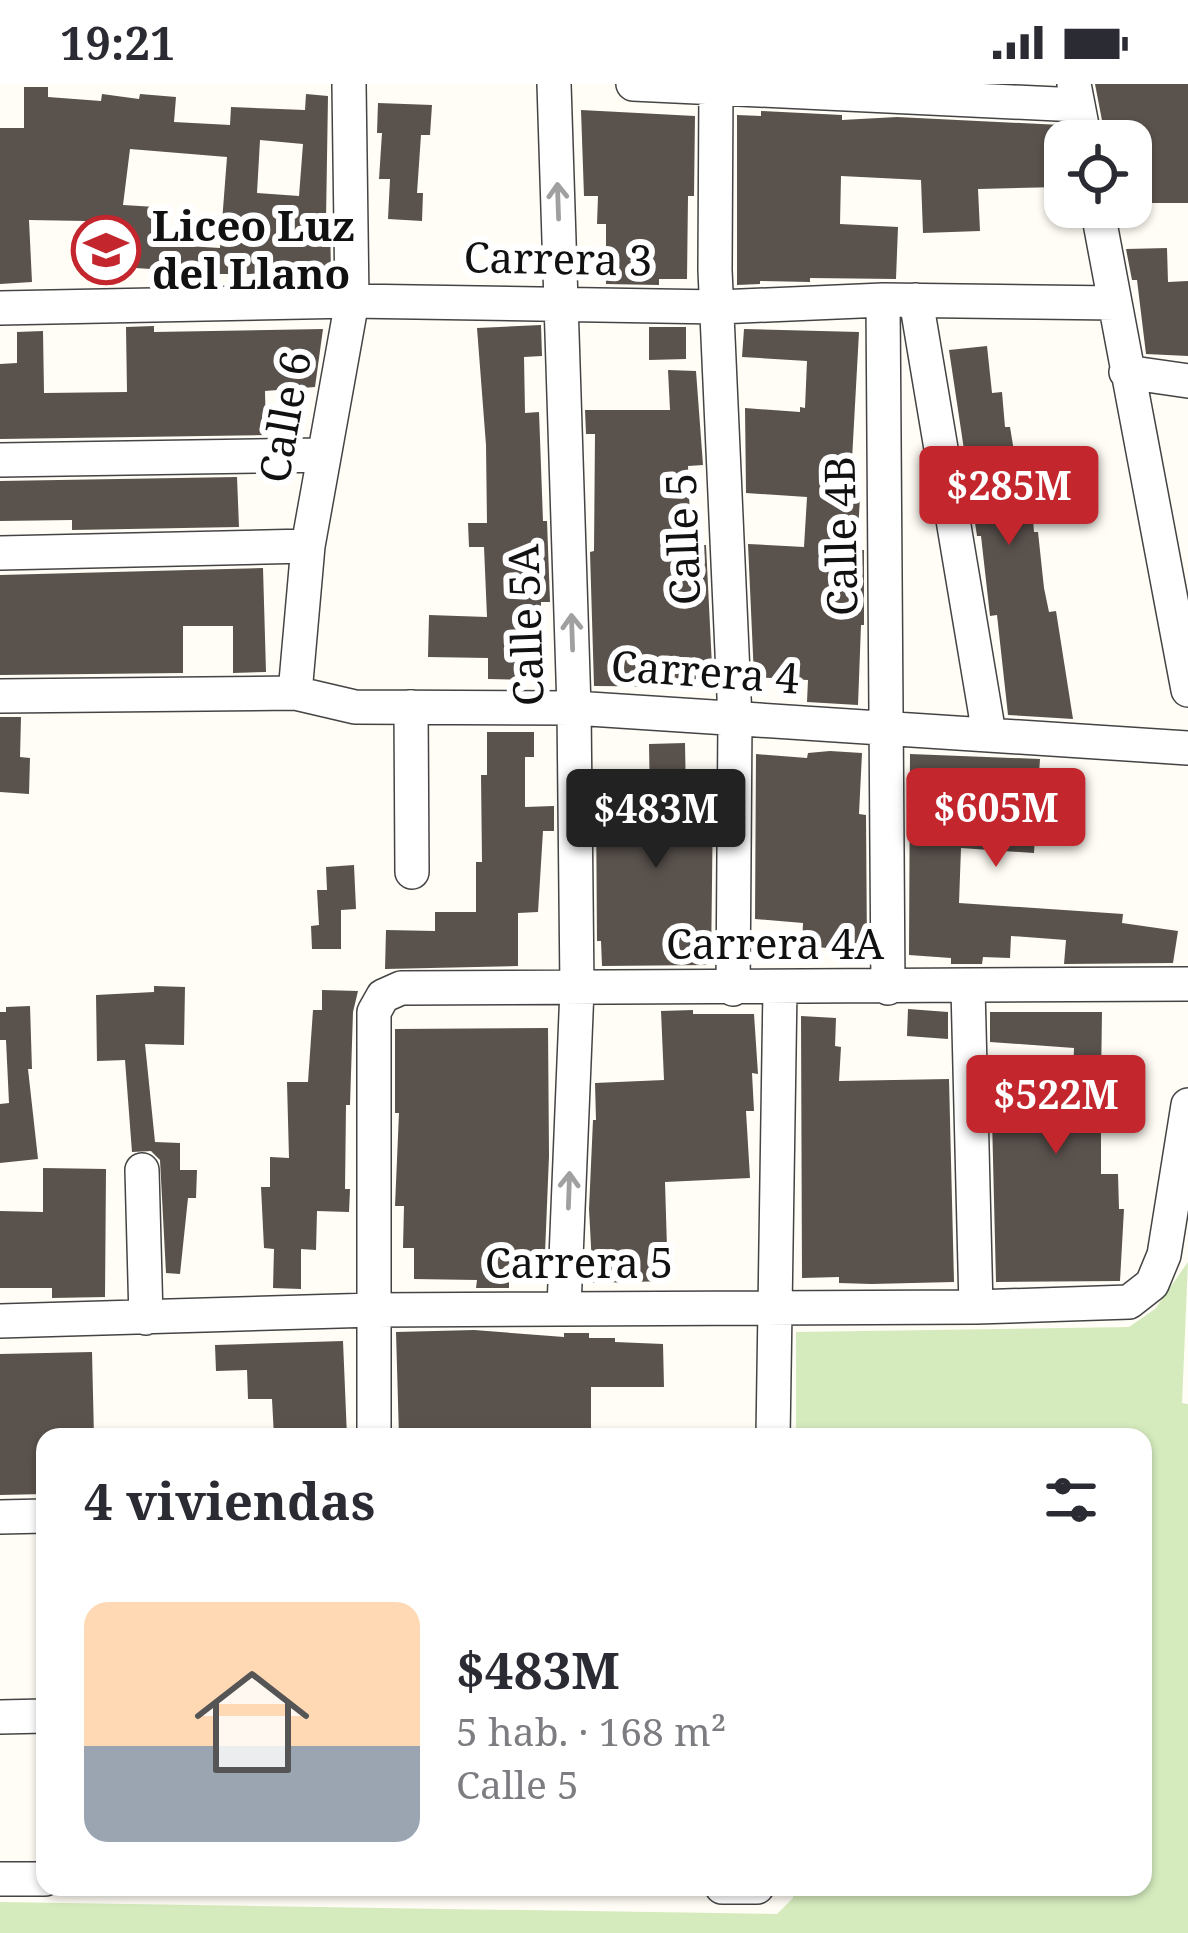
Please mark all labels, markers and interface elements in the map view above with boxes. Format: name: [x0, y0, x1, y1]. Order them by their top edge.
text: 19:21: [60, 12, 175, 73]
map controls: [1044, 120, 1152, 228]
button: locate: [1044, 120, 1152, 228]
one-way arrow: [546, 182, 569, 221]
place label: Liceo Luz del Llano: [152, 196, 355, 301]
school or university icon: Liceo Luz del Llano: [71, 215, 141, 285]
street label: Carrera 3: [463, 227, 653, 288]
street label: Calle 6: [244, 347, 323, 487]
pin: $285M: [925, 446, 1093, 548]
street label: Calle 4B: [810, 456, 869, 616]
text: $285M: [946, 458, 1072, 511]
street label: Calle 5: [651, 472, 712, 606]
street label: Calle 5A: [493, 543, 556, 707]
one-way arrow: [560, 613, 583, 652]
street label: Carrera 4: [609, 635, 801, 706]
pin: $605M: [912, 768, 1080, 870]
pin: $483M: [572, 769, 740, 871]
text: $605M: [933, 780, 1059, 833]
text: $483M: [593, 781, 719, 834]
street label: Carrera 4A: [666, 914, 884, 971]
pin: $522M: [972, 1055, 1140, 1157]
text: $522M: [993, 1067, 1119, 1120]
one-way arrow: [558, 1171, 581, 1210]
street label: Carrera 5: [485, 1233, 673, 1290]
text: 4 viviendas: [84, 1465, 375, 1535]
icon: filters: [1038, 1467, 1104, 1533]
text: $483M: [456, 1634, 620, 1704]
icon: home: [180, 1650, 324, 1794]
text: 5 hab. · 168 m²: [456, 1704, 726, 1757]
text: Calle 5: [456, 1757, 579, 1810]

